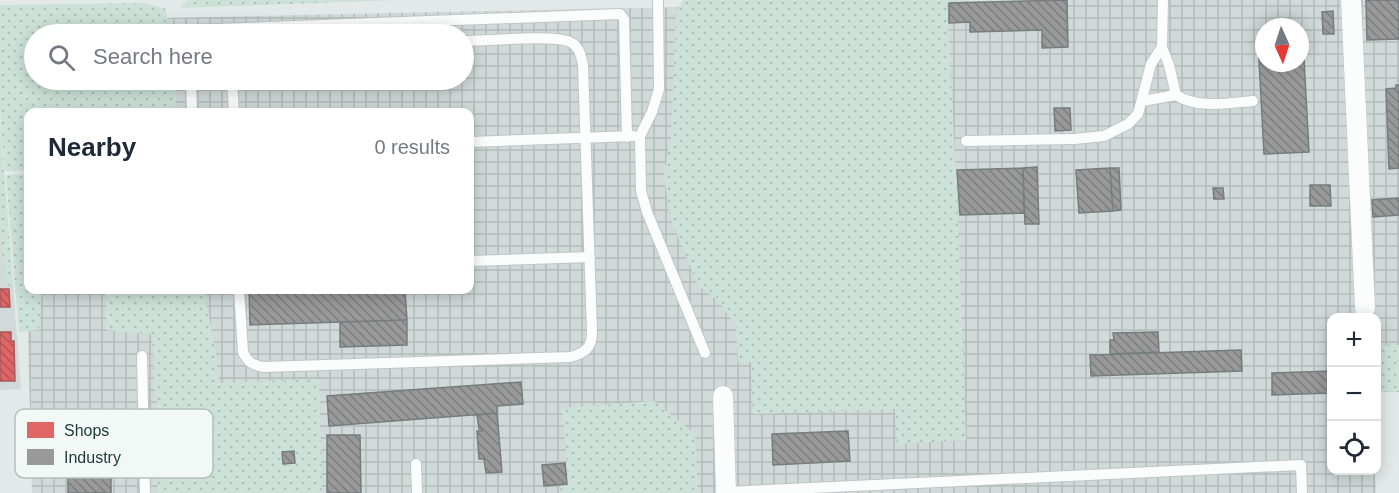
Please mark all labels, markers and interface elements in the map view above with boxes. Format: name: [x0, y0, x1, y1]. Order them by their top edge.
north arrow: [1255, 18, 1309, 72]
search box: [24, 24, 474, 90]
icon: search: [45, 41, 78, 74]
text: Search here: [93, 44, 213, 69]
text: Nearby: [48, 132, 136, 162]
text: 0 results: [374, 136, 450, 158]
map controls: [1327, 313, 1381, 475]
button: +: [1327, 313, 1381, 367]
button: −: [1327, 367, 1381, 421]
legend: [15, 409, 213, 478]
button: locate: [1327, 421, 1381, 475]
text: Shops: [64, 422, 109, 439]
text: Industry: [64, 449, 121, 466]

